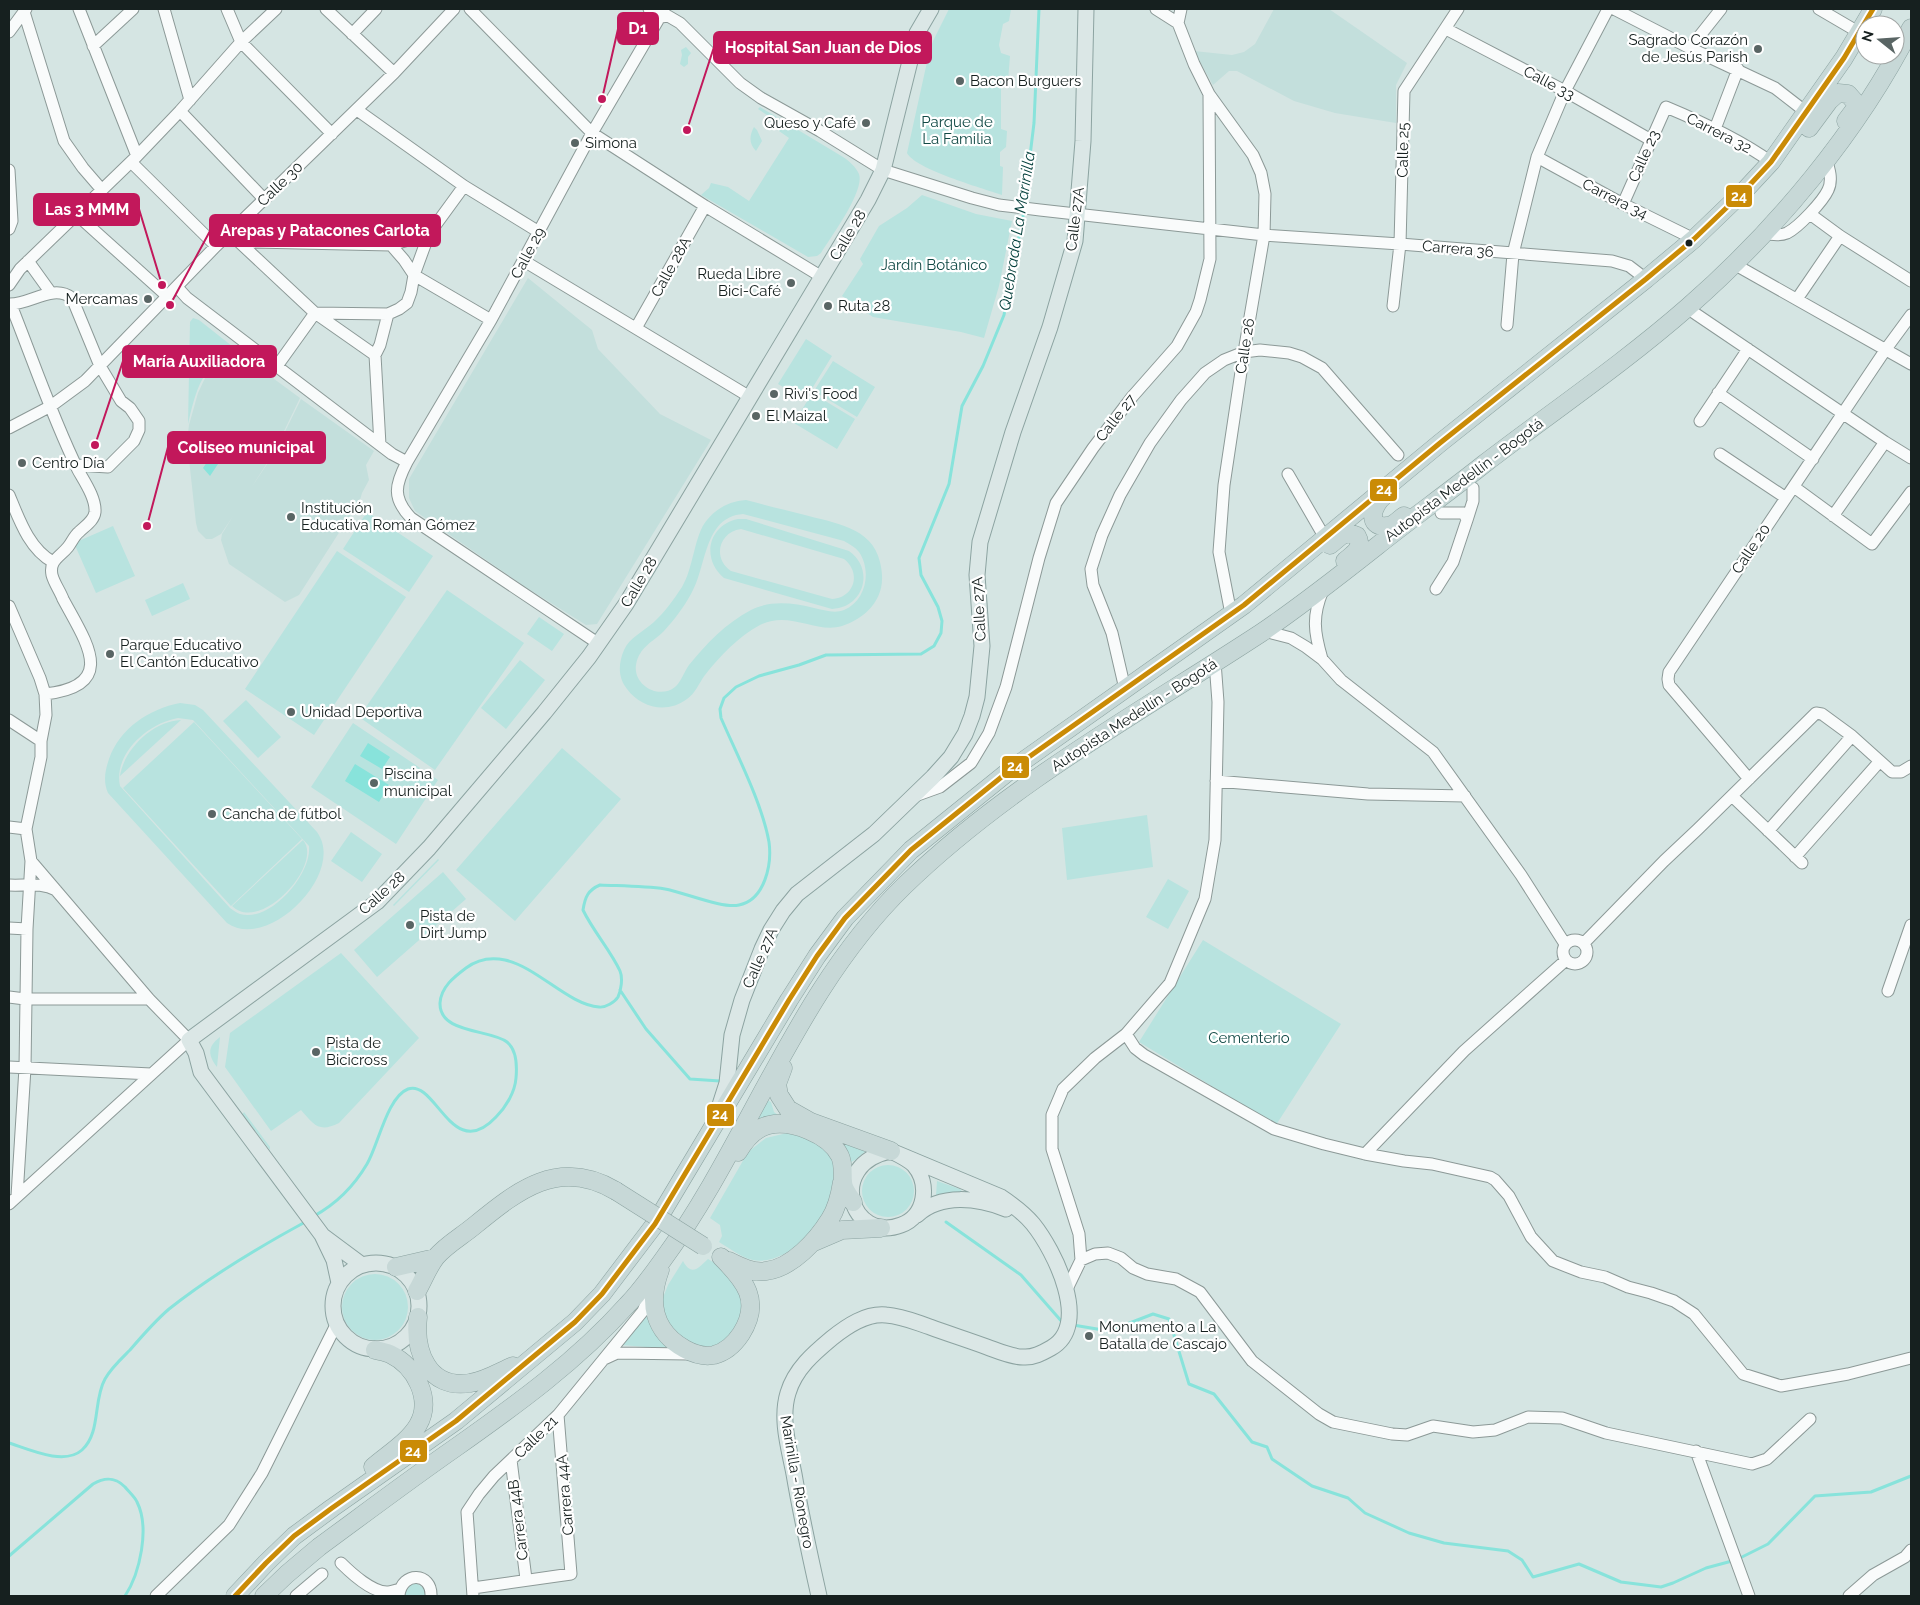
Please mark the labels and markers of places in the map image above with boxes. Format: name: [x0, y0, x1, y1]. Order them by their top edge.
callout: D1: [618, 13, 658, 44]
place label: Sagrado Corazón de Jesús Parish: [1628, 31, 1748, 66]
callout: Hospital San Juan de Dios: [714, 32, 931, 63]
marker: Sagrado Corazón de Jesús Parish: [1752, 43, 1764, 55]
place label: Bacon Burguers: [970, 72, 1081, 90]
marker: Bacon Burguers: [954, 75, 966, 87]
place label: Queso y Café: [764, 114, 856, 132]
marker: Queso y Café: [860, 117, 872, 129]
place label: Simona: [585, 134, 637, 152]
marker: Simona: [569, 137, 581, 149]
callout: Las 3 MMM: [34, 194, 139, 225]
callout: Arepas y Patacones Carlota: [210, 215, 440, 246]
unlabelled marker: [1684, 238, 1694, 248]
place label: Rueda Libre Bici-Café: [697, 265, 781, 300]
marker: Rueda Libre Bici-Café: [785, 277, 797, 289]
place label: Mercamas: [66, 290, 138, 308]
marker: Mercamas: [142, 293, 154, 305]
place label: Ruta 28: [838, 297, 890, 315]
marker: Ruta 28: [822, 300, 834, 312]
callout: María Auxiliadora: [123, 346, 276, 377]
place label: Rivi's Food: [784, 385, 858, 403]
marker: Rivi's Food: [768, 388, 780, 400]
place label: El Maizal: [766, 407, 828, 425]
marker: El Maizal: [750, 410, 762, 422]
callout: Coliseo municipal: [168, 432, 325, 463]
place label: Centro Día: [32, 454, 105, 472]
marker: Centro Día: [16, 457, 28, 469]
place label: Institución Educativa Román Gómez: [301, 499, 475, 534]
marker: Institución Educativa Román Gómez: [285, 511, 297, 523]
place label: Parque Educativo El Cantón Educativo: [120, 636, 259, 671]
marker: Parque Educativo El Cantón Educativo: [104, 648, 116, 660]
place label: Unidad Deportiva: [301, 703, 422, 721]
marker: Unidad Deportiva: [285, 706, 297, 718]
place label: Piscina municipal: [384, 765, 453, 800]
marker: Piscina municipal: [368, 777, 380, 789]
place label: Cancha de fútbol: [222, 805, 342, 823]
marker: Cancha de fútbol: [206, 808, 218, 820]
place label: Pista de Dirt Jump: [420, 907, 487, 942]
marker: Pista de Dirt Jump: [404, 919, 416, 931]
place label: Pista de Bicicross: [326, 1034, 387, 1069]
marker: Pista de Bicicross: [310, 1046, 322, 1058]
place label: Monumento a La Batalla de Cascajo: [1099, 1318, 1227, 1353]
marker: Monumento a La Batalla de Cascajo: [1083, 1330, 1095, 1342]

